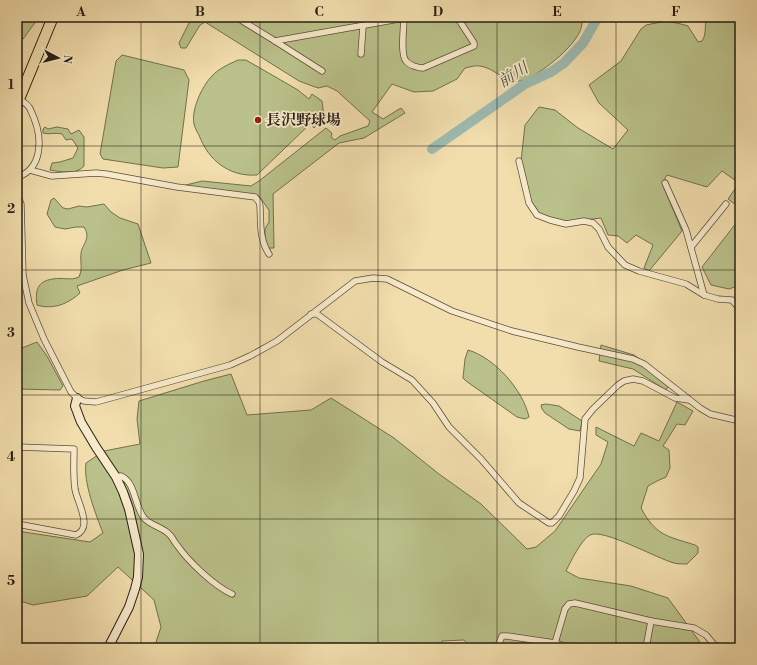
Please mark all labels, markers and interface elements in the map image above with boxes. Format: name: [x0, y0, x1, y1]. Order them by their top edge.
text: A: [75, 4, 86, 20]
text: B: [195, 4, 205, 20]
text: C: [314, 4, 324, 20]
text: D: [433, 4, 443, 20]
text: E: [552, 4, 562, 20]
text: F: [671, 4, 681, 20]
north arrow: [38, 38, 78, 78]
text: N: [59, 54, 74, 65]
water label: 前川: [494, 57, 534, 92]
text: 1: [8, 77, 15, 93]
place label: 長沢野球場: [266, 111, 341, 130]
marker: 長沢野球場: [253, 115, 263, 125]
text: 2: [7, 201, 15, 217]
text: 3: [7, 325, 15, 341]
text: 4: [7, 449, 16, 465]
text: 5: [7, 573, 15, 589]

